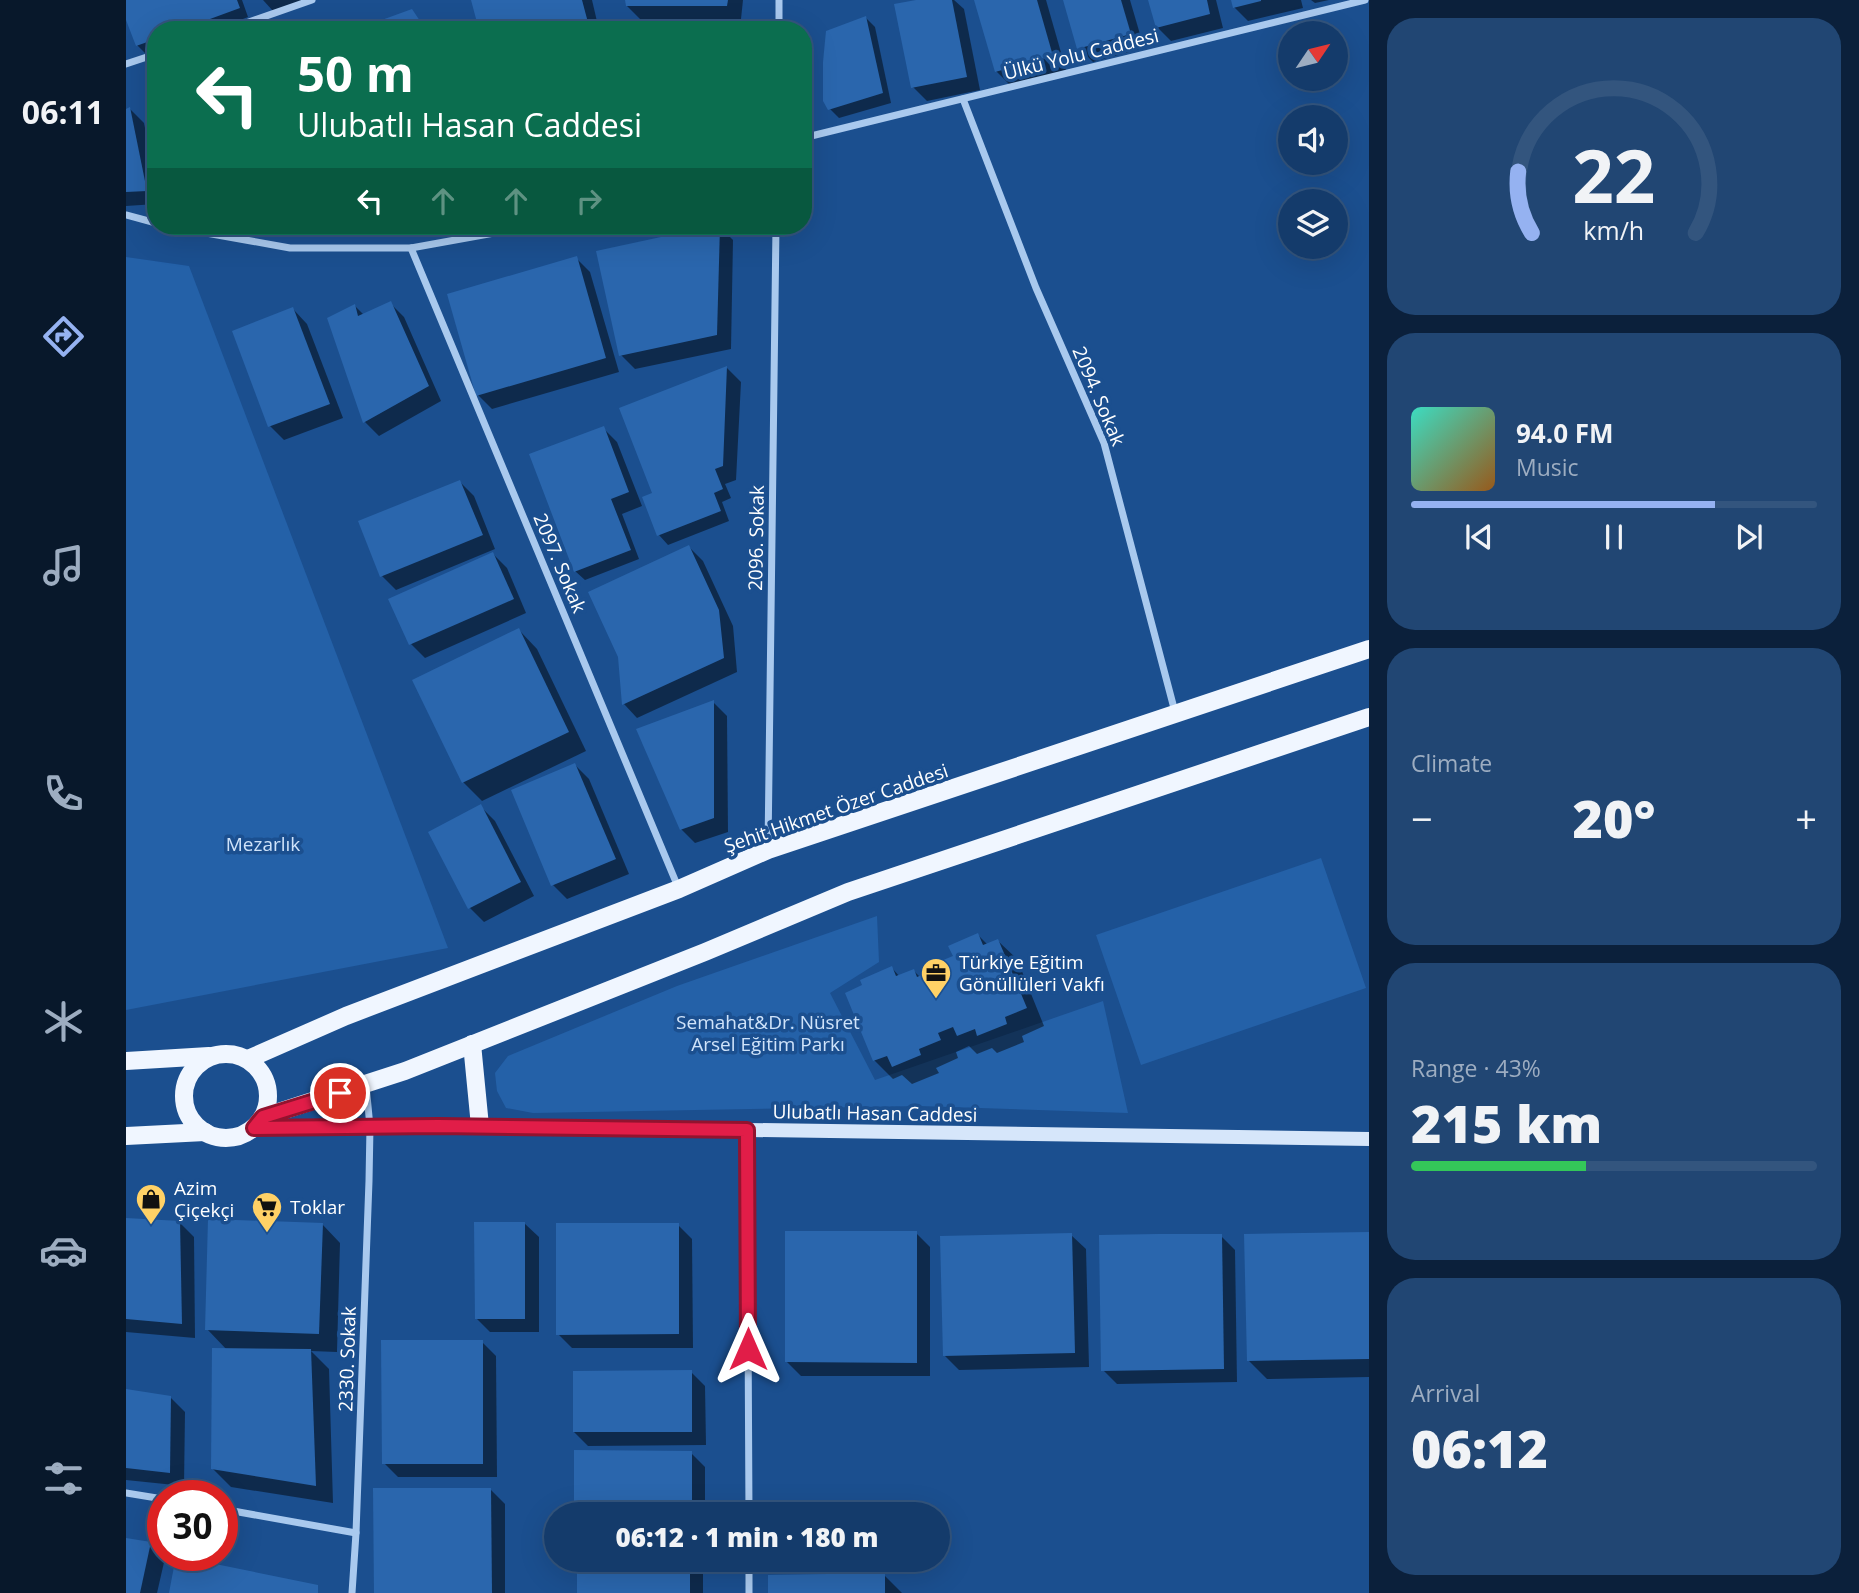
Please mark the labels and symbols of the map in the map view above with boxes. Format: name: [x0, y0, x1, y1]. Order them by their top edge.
north arrow: [1278, 21, 1348, 91]
street label: Ülkü Yolu Caddesi: [1001, 22, 1161, 86]
street label: 2094. Sokak: [1066, 342, 1132, 450]
street label: 2096. Sokak: [742, 485, 770, 591]
street label: 2097. Sokak: [527, 509, 593, 617]
street label: Şehit Hikmet Özer Caddesi: [720, 757, 952, 859]
park label: Mezarlık: [226, 831, 300, 857]
place label: Türkiye Eğitim Gönüllüleri Vakfı: [959, 949, 1105, 997]
office icon: Türkiye Eğitim Gönüllüleri Vakfı: [919, 956, 953, 1000]
park label: Semahat&Dr. Nüsret Arsel Eğitim Parkı: [676, 1009, 860, 1057]
pin: [310, 1063, 370, 1123]
street label: Ulubatlı Hasan Caddesi: [772, 1098, 978, 1128]
place label: Azim Çiçekçi: [174, 1175, 234, 1223]
shop icon: Azim Çiçekçi: [134, 1182, 168, 1226]
supermarket icon: Toklar: [250, 1190, 284, 1234]
place label: Toklar: [290, 1194, 345, 1220]
street label: 2330. Sokak: [332, 1306, 362, 1412]
position arrow: [711, 1312, 785, 1386]
speed limit sign: 30: [147, 1480, 238, 1571]

